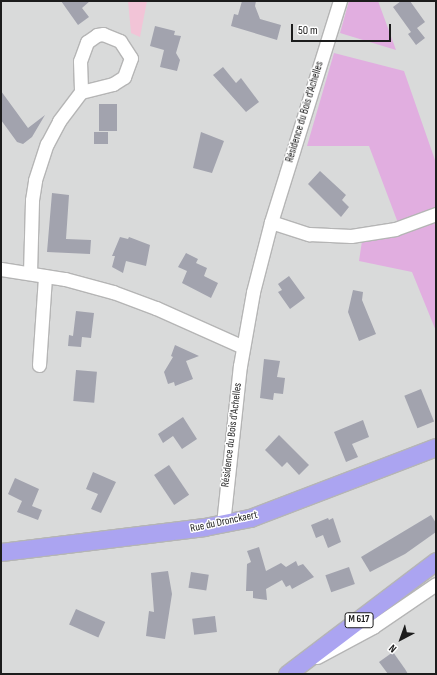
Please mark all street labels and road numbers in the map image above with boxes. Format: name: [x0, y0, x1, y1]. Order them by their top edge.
street label: Résidence du Bois d'Achelles: [283, 60, 327, 164]
street label: Résidence du Bois d'Achelles: [219, 382, 245, 488]
street label: Rue du Dronckaert: [189, 508, 259, 536]
road number: M 617: [344, 612, 374, 628]

